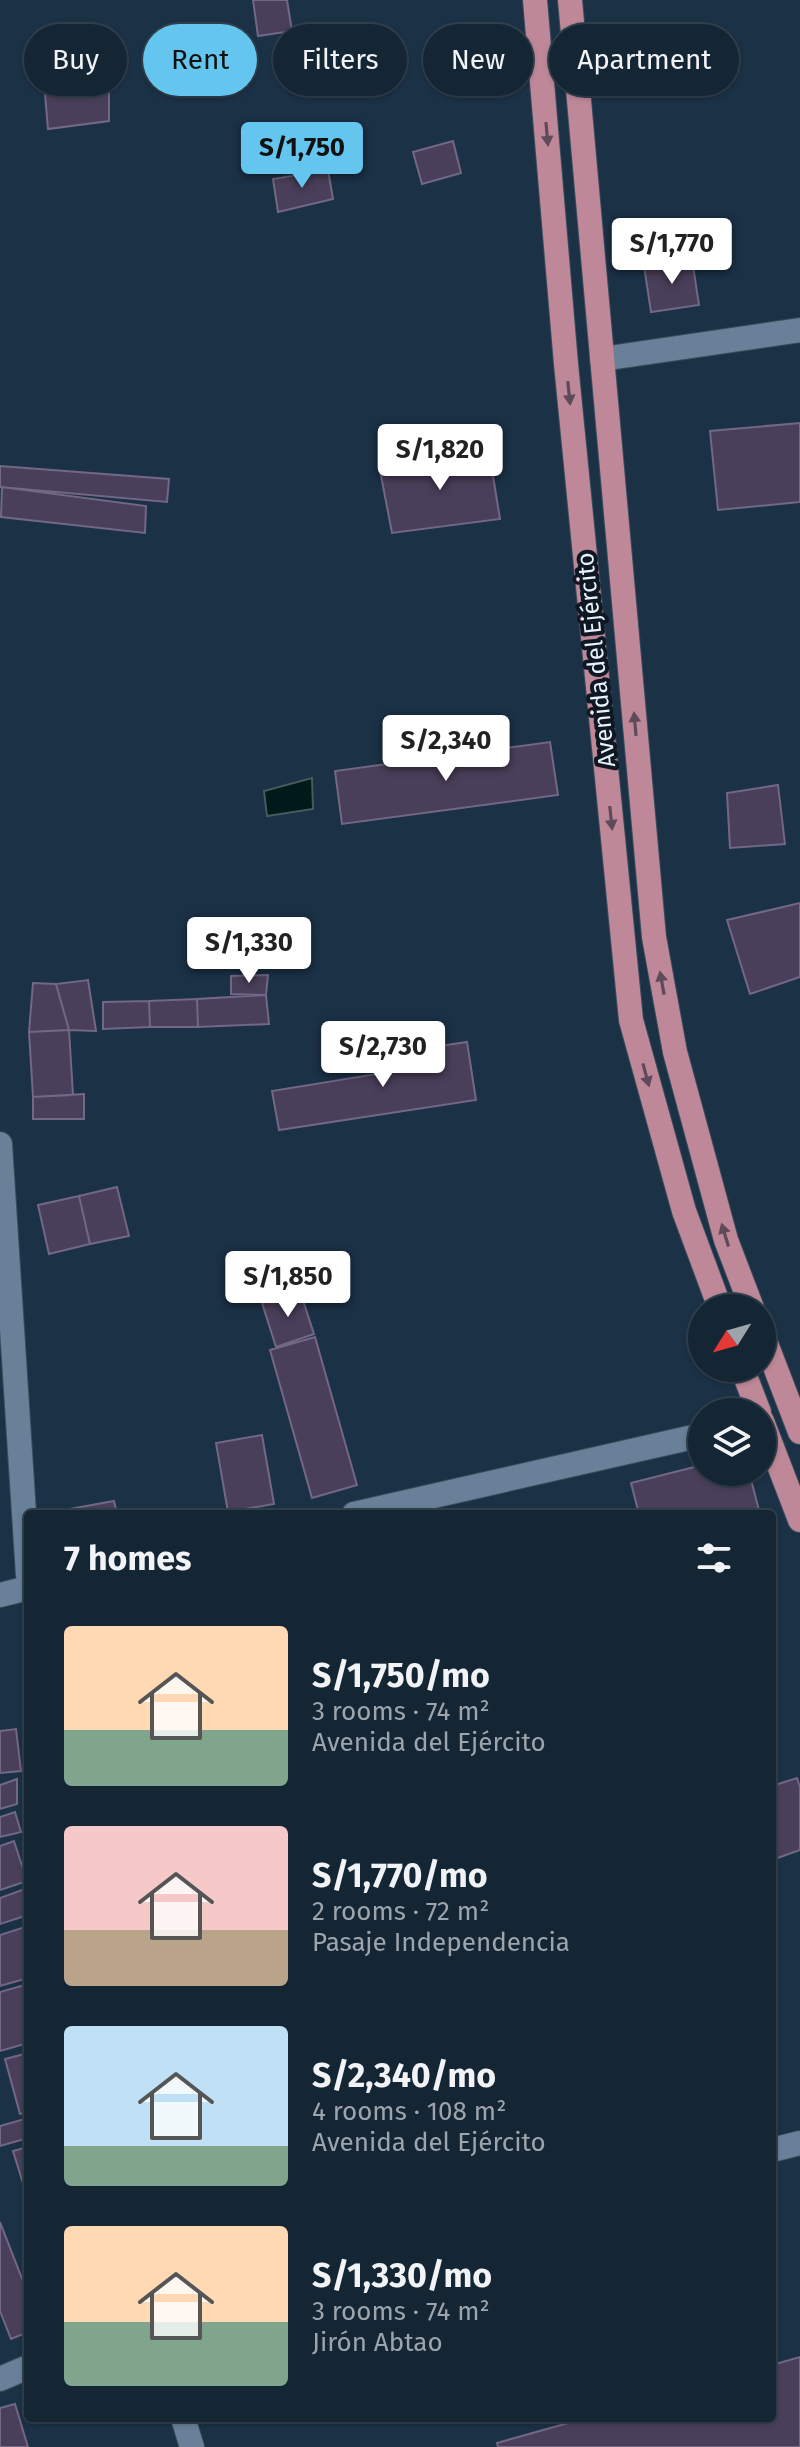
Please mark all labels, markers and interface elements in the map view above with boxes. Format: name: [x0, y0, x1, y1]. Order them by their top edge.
chip: Buy: [24, 24, 127, 96]
chip: Rent: [143, 24, 257, 96]
chip: Filters: [273, 24, 407, 96]
chip: New: [423, 24, 533, 96]
chip: Apartment: [549, 24, 739, 96]
one-way arrow: [541, 121, 554, 146]
pin: S/1,750: [228, 122, 376, 190]
text: S/1,750: [259, 132, 345, 163]
pin: S/1,770: [598, 218, 746, 286]
text: S/1,770: [630, 228, 714, 259]
one-way arrow: [563, 380, 576, 405]
pin: S/1,820: [366, 424, 514, 492]
text: S/1,820: [396, 434, 484, 465]
street label: Avenida del Ejército: [571, 551, 621, 769]
one-way arrow: [628, 711, 641, 736]
pin: S/2,340: [372, 715, 520, 783]
text: S/2,340: [401, 725, 491, 756]
one-way arrow: [605, 806, 618, 831]
pin: S/1,330: [175, 917, 323, 985]
text: S/1,330: [205, 927, 293, 958]
one-way arrow: [656, 970, 668, 995]
pin: S/2,730: [309, 1021, 457, 1089]
text: S/2,730: [339, 1031, 427, 1062]
one-way arrow: [641, 1063, 653, 1088]
one-way arrow: [718, 1223, 731, 1247]
pin: S/1,850: [214, 1251, 362, 1319]
text: S/1,850: [243, 1261, 333, 1292]
north arrow: [688, 1294, 776, 1382]
map controls: [688, 1294, 776, 1486]
button: layers: [688, 1398, 776, 1486]
icon: filters: [692, 1536, 736, 1580]
text: 7 homes: [64, 1538, 191, 1579]
text: S/1,750/mo: [312, 1655, 490, 1696]
icon: home: [128, 1658, 224, 1754]
text: 3 rooms · 74 m²: [312, 1696, 490, 1727]
text: Avenida del Ejército: [312, 1727, 546, 1758]
text: S/1,770/mo: [312, 1855, 488, 1896]
icon: home: [128, 1858, 224, 1954]
text: 2 rooms · 72 m²: [312, 1896, 489, 1927]
text: Pasaje Independencia: [312, 1927, 570, 1958]
text: S/2,340/mo: [312, 2055, 496, 2096]
icon: home: [128, 2058, 224, 2154]
text: 4 rooms · 108 m²: [312, 2096, 506, 2127]
text: Avenida del Ejército: [312, 2127, 546, 2158]
text: S/1,330/mo: [312, 2255, 492, 2296]
icon: home: [128, 2258, 224, 2354]
text: 3 rooms · 74 m²: [312, 2296, 490, 2327]
text: Jirón Abtao: [312, 2327, 443, 2358]

